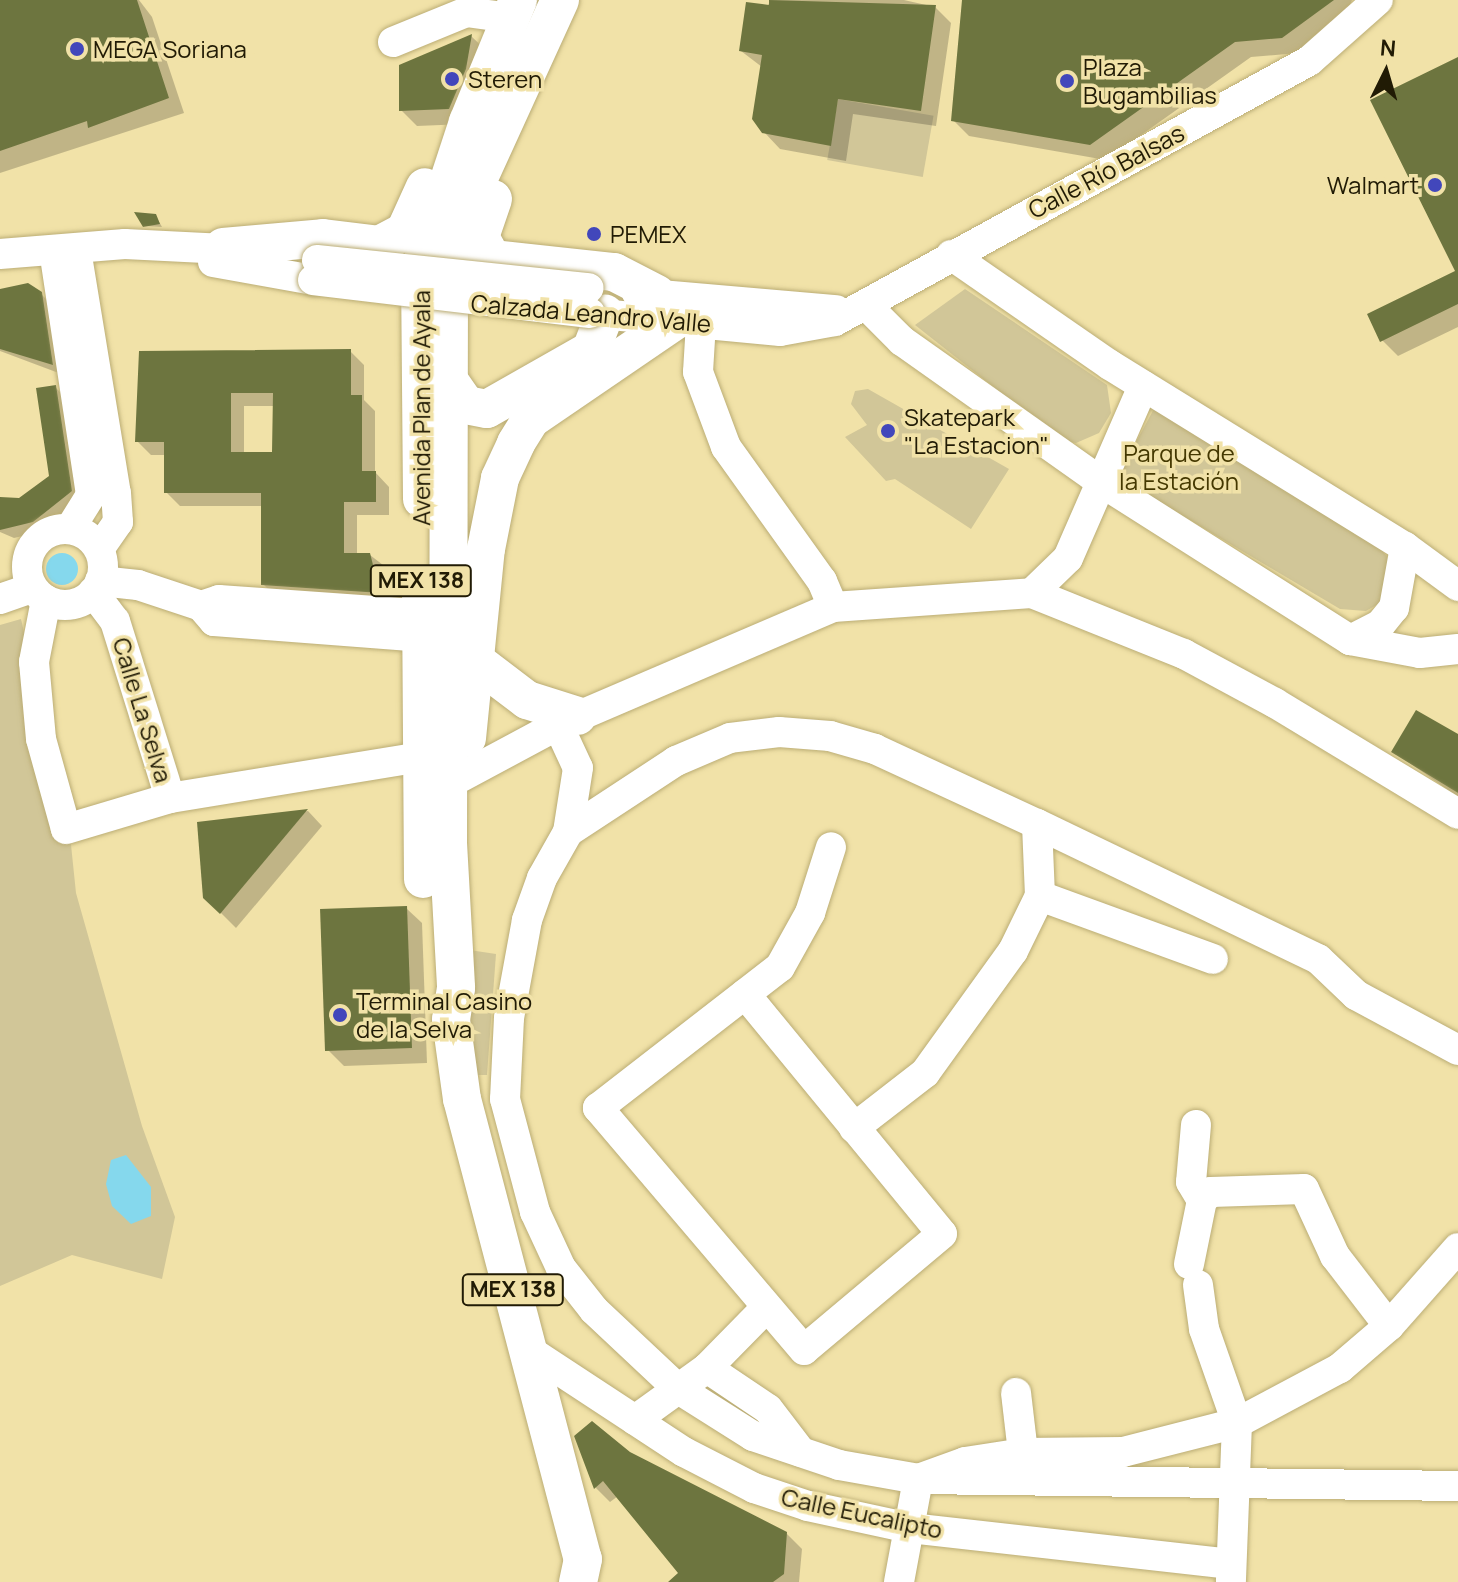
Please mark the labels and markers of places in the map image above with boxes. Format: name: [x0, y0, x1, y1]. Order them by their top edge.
place label: MEGA Soriana: [93, 35, 247, 63]
marker: MEGA Soriana: [68, 40, 86, 58]
place label: Plaza Bugambilias: [1083, 53, 1217, 109]
place label: Steren: [468, 65, 542, 93]
marker: Steren: [443, 70, 461, 88]
marker: Plaza Bugambilias: [1058, 72, 1076, 90]
place label: Walmart: [1327, 171, 1419, 199]
marker: Walmart: [1426, 176, 1444, 194]
place label: PEMEX: [610, 220, 687, 248]
marker: PEMEX: [585, 225, 603, 243]
place label: Skatepark "La Estacion": [904, 403, 1049, 459]
marker: Skatepark "La Estacion": [879, 422, 897, 440]
place label: Terminal Casino de la Selva: [356, 987, 532, 1043]
marker: Terminal Casino de la Selva: [331, 1006, 349, 1024]

